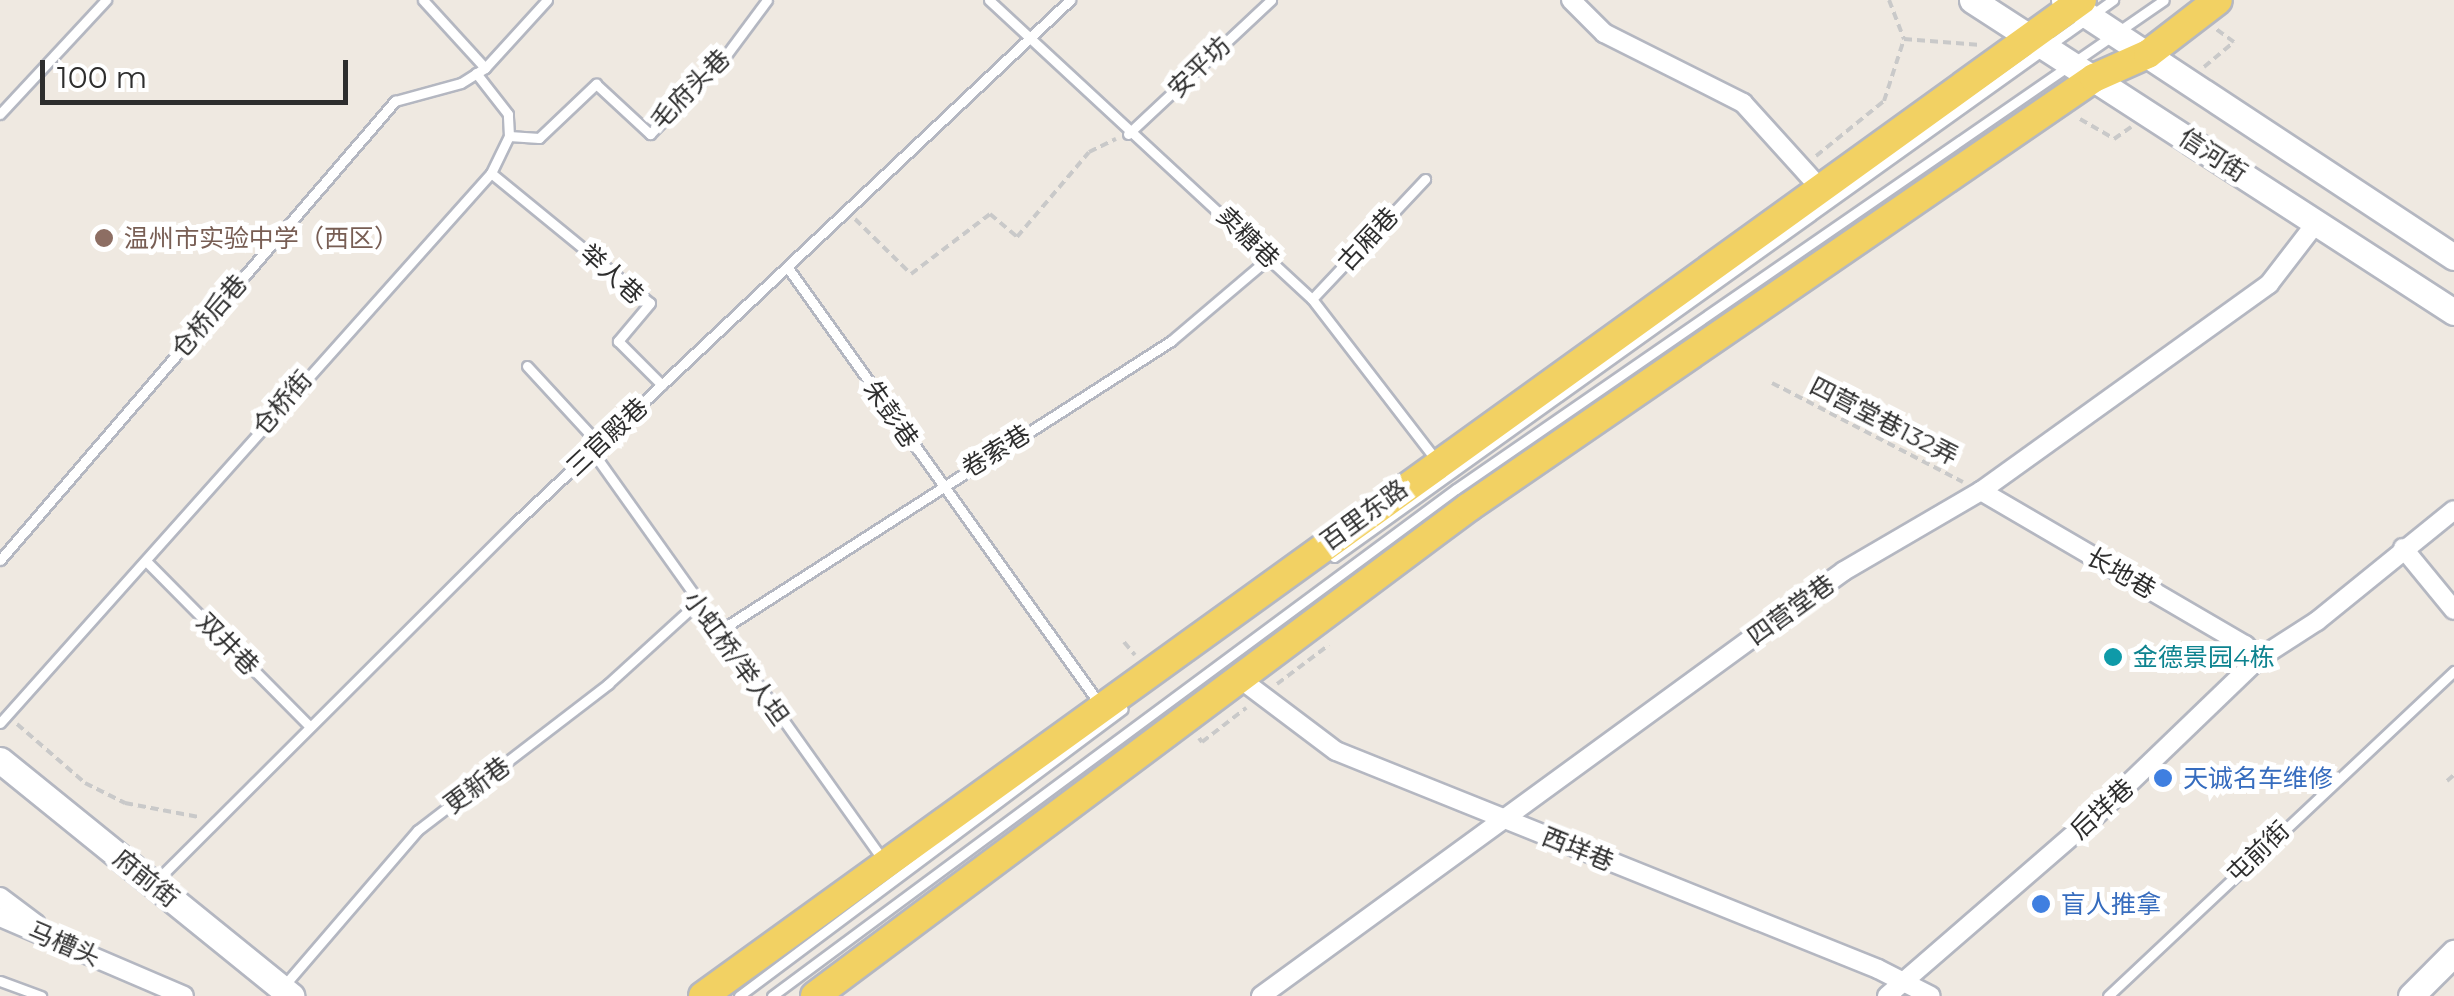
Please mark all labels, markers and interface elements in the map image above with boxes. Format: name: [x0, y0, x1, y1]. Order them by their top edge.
street label: 安平坊: [1162, 30, 1236, 104]
scale bar: [45, 40, 352, 102]
street label: 毛府头巷: [644, 43, 736, 135]
text: 100 m: [57, 59, 147, 96]
street label: 信河街: [2173, 122, 2253, 188]
street label: 卖糖巷: [1211, 200, 1285, 274]
street label: 古厢巷: [1331, 201, 1405, 277]
place label: 温州市实验中学（西区）: [124, 223, 399, 253]
marker: 温州市实验中学（西区）: [93, 227, 115, 249]
street label: 举人巷: [574, 238, 650, 310]
street label: 仓桥后巷: [165, 268, 253, 364]
street label: 仓桥街: [246, 365, 318, 441]
street label: 四营堂巷132弄: [1805, 371, 1963, 471]
street label: 朱彭巷: [857, 375, 925, 453]
street label: 三官殿巷: [560, 392, 654, 482]
street label: 卷索巷: [956, 418, 1036, 484]
street label: 百里东路: [1315, 473, 1413, 557]
street label: 长地巷: [2081, 541, 2161, 605]
street label: 四营堂巷: [1742, 568, 1840, 652]
street label: 小虹桥/举人坦: [677, 585, 795, 731]
street label: 双井巷: [191, 607, 265, 681]
place label: 金德景园4栋: [2133, 642, 2275, 672]
marker: 金德景园4栋: [2102, 646, 2124, 668]
street label: 更新巷: [438, 750, 516, 820]
place label: 天诚名车维修: [2183, 763, 2333, 793]
marker: 天诚名车维修: [2152, 767, 2174, 789]
street label: 后垟巷: [2064, 773, 2140, 845]
street label: 屯前街: [2221, 815, 2295, 889]
street label: 西垟巷: [1538, 821, 1618, 877]
street label: 府前街: [107, 843, 185, 913]
place label: 盲人推拿: [2061, 889, 2161, 919]
marker: 盲人推拿: [2030, 893, 2052, 915]
street label: 马槽头: [24, 916, 104, 972]

